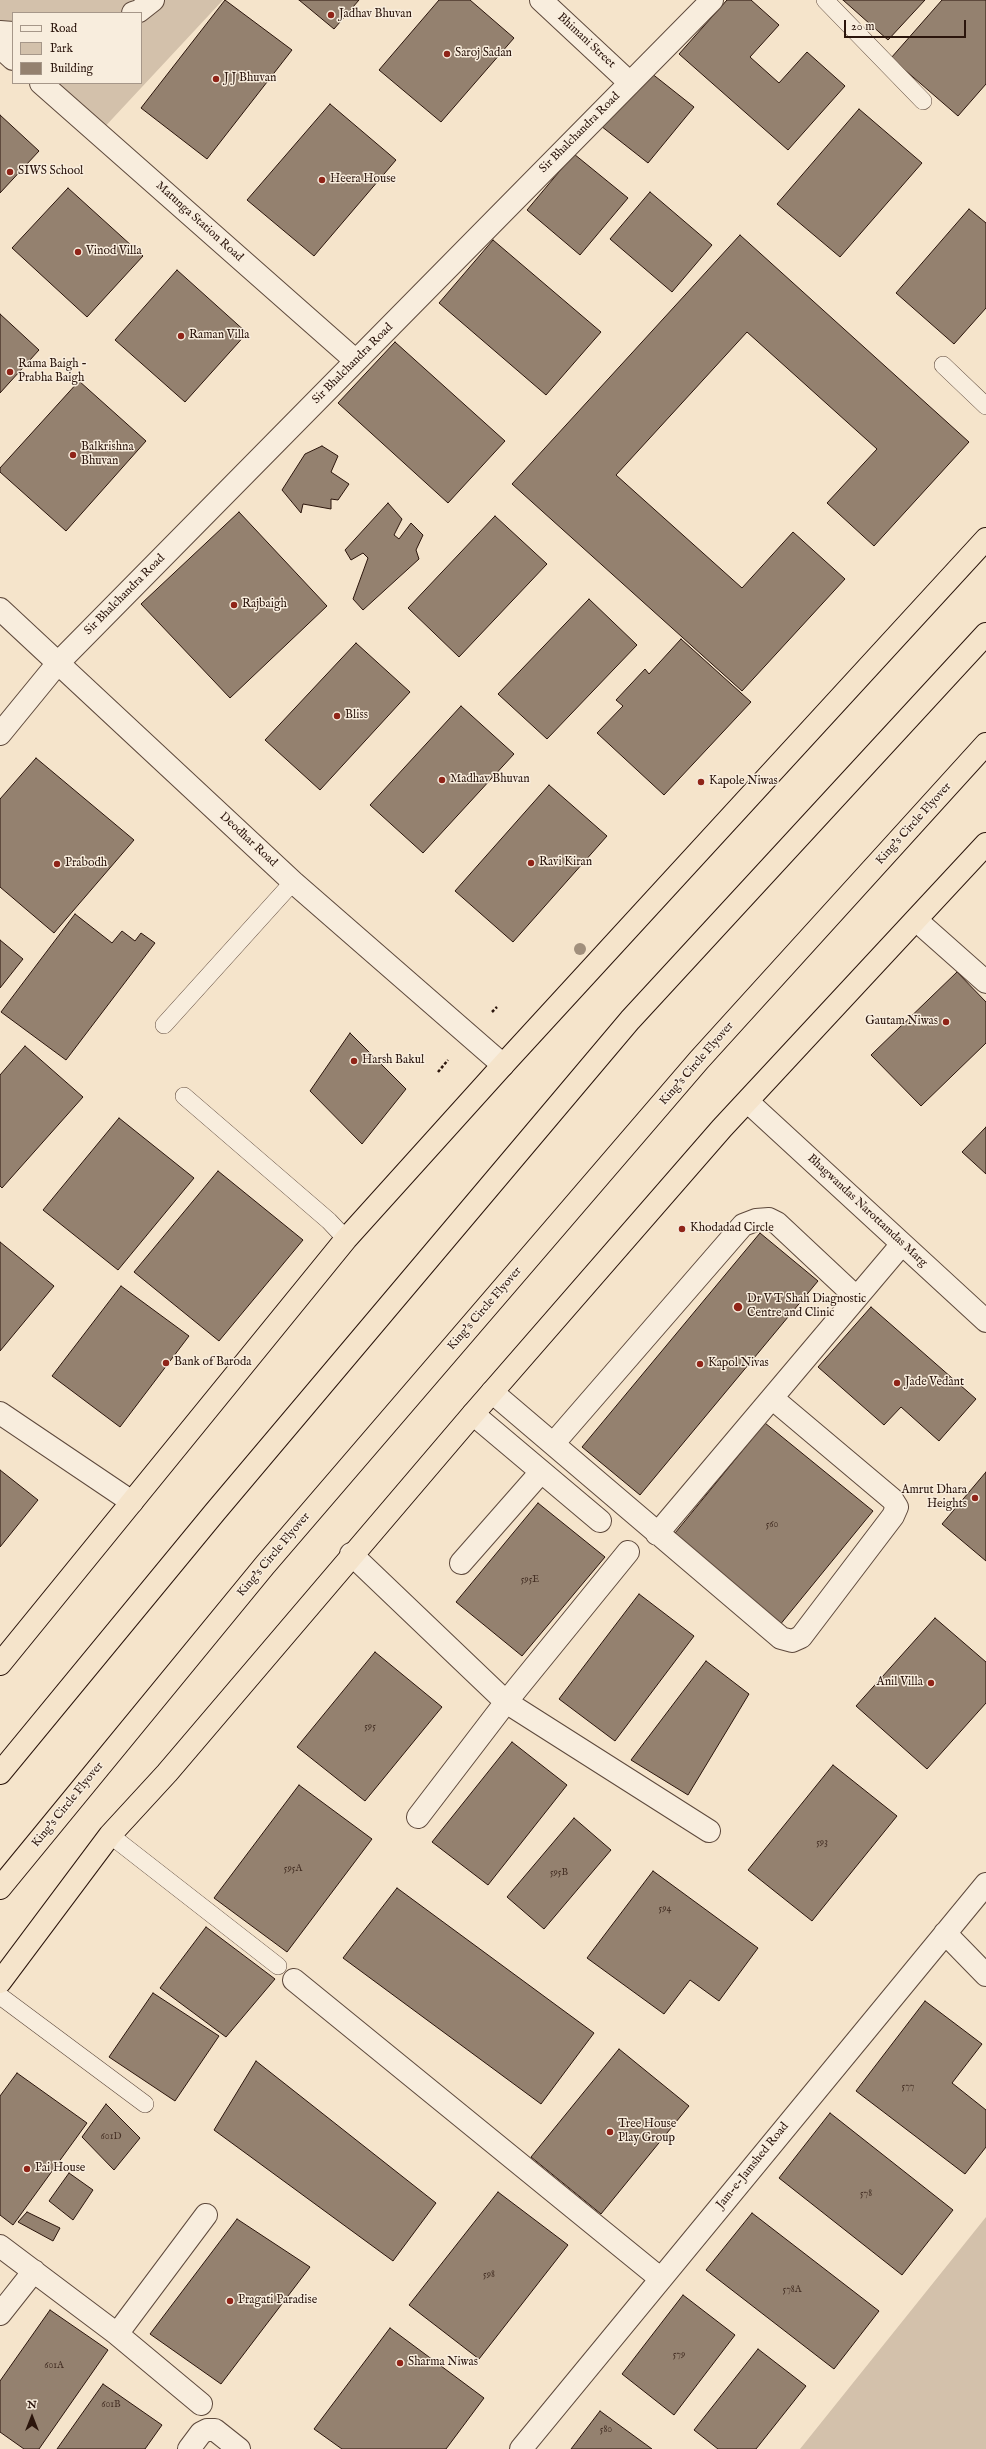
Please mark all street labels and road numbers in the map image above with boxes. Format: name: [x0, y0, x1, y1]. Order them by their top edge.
street label: Bhimani Street: [554, 10, 618, 72]
street label: Sir Bhalchandra Road: [537, 90, 623, 176]
street label: Matunga Station Road: [152, 179, 246, 265]
street label: Sir Bhalchandra Road: [310, 321, 396, 407]
street label: Sir Bhalchandra Road: [82, 552, 168, 638]
street label: King's Circle Flyover: [873, 780, 955, 868]
street label: Deodhar Road: [216, 810, 280, 870]
street label: King's Circle Flyover: [657, 1019, 737, 1109]
street label: Bhagwandas Narottamdas Marg: [804, 1152, 930, 1270]
street label: King's Circle Flyover: [445, 1264, 525, 1354]
street label: King's Circle Flyover: [235, 1510, 313, 1600]
street label: King's Circle Flyover: [29, 1759, 107, 1851]
street label: Jam-e-Jamshed Road: [714, 2120, 792, 2212]

